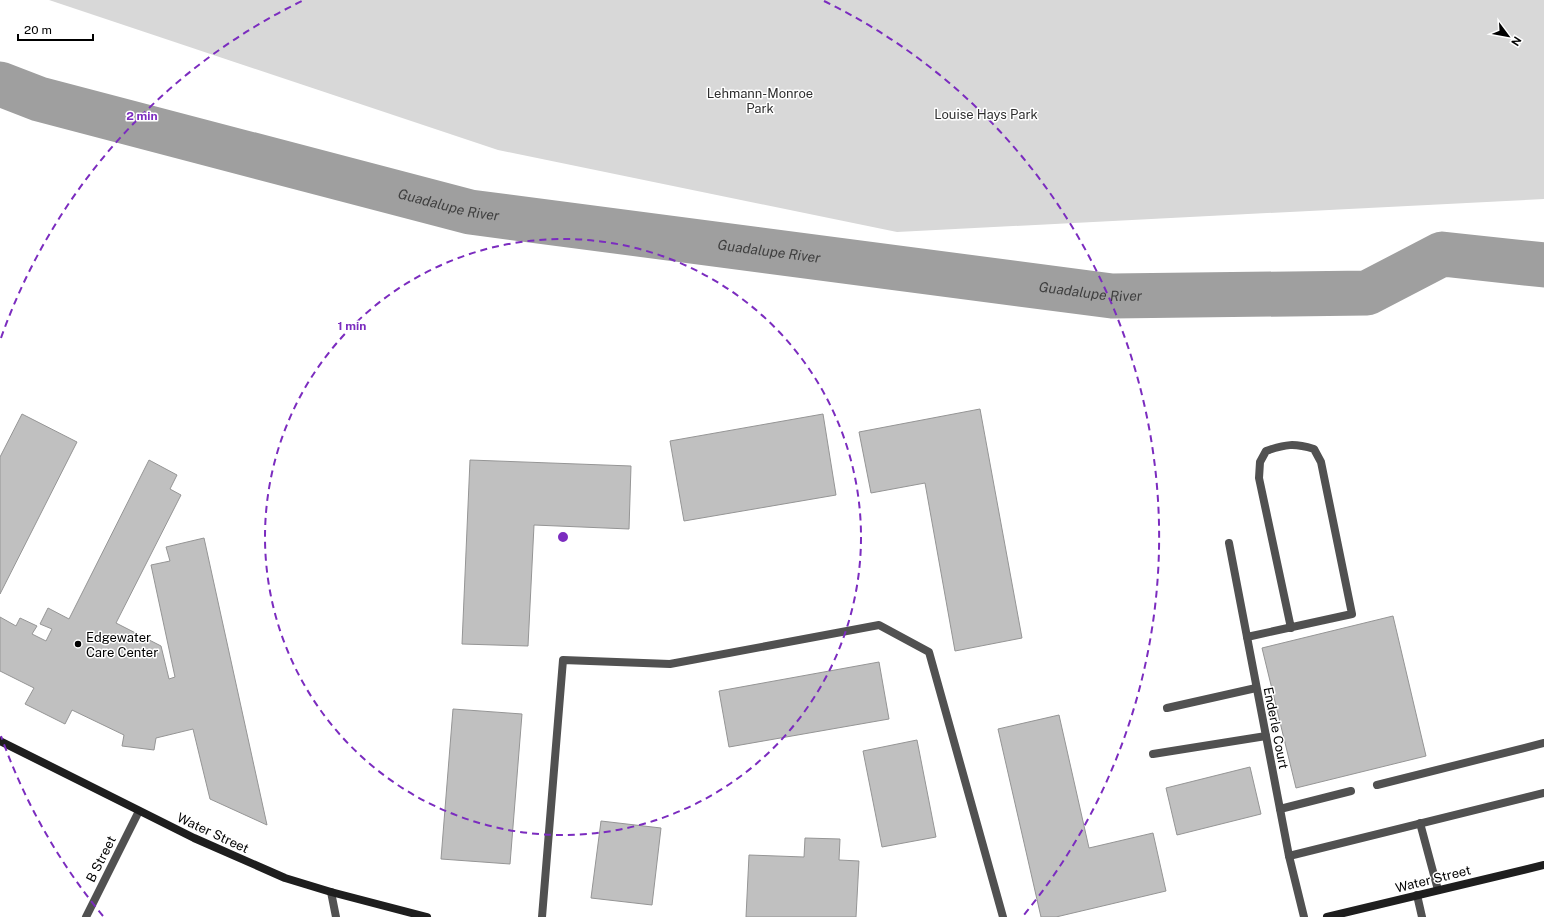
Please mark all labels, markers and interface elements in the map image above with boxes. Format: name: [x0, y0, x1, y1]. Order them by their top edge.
scale bar: [18, 16, 93, 42]
north arrow: [1488, 16, 1528, 56]
text: 20 m: [24, 23, 52, 37]
text: N: [1509, 34, 1524, 48]
park label: Lehmann-Monroe Park: [707, 86, 813, 116]
park label: Louise Hays Park: [934, 107, 1038, 122]
text: 2 min: [126, 109, 158, 123]
water label: Guadalupe River: [396, 185, 501, 224]
water label: Guadalupe River: [717, 236, 822, 266]
water label: Guadalupe River: [1038, 279, 1143, 304]
text: 1 min: [338, 319, 366, 333]
centre of rings: [556, 530, 570, 544]
place label: Edgewater Care Center: [86, 630, 158, 660]
marker: Edgewater Care Center: [73, 639, 83, 649]
street label: Enderle Court: [1261, 686, 1291, 770]
street label: Water Street: [175, 810, 251, 856]
street label: B Street: [83, 833, 119, 885]
street label: Water Street: [1394, 862, 1472, 896]

